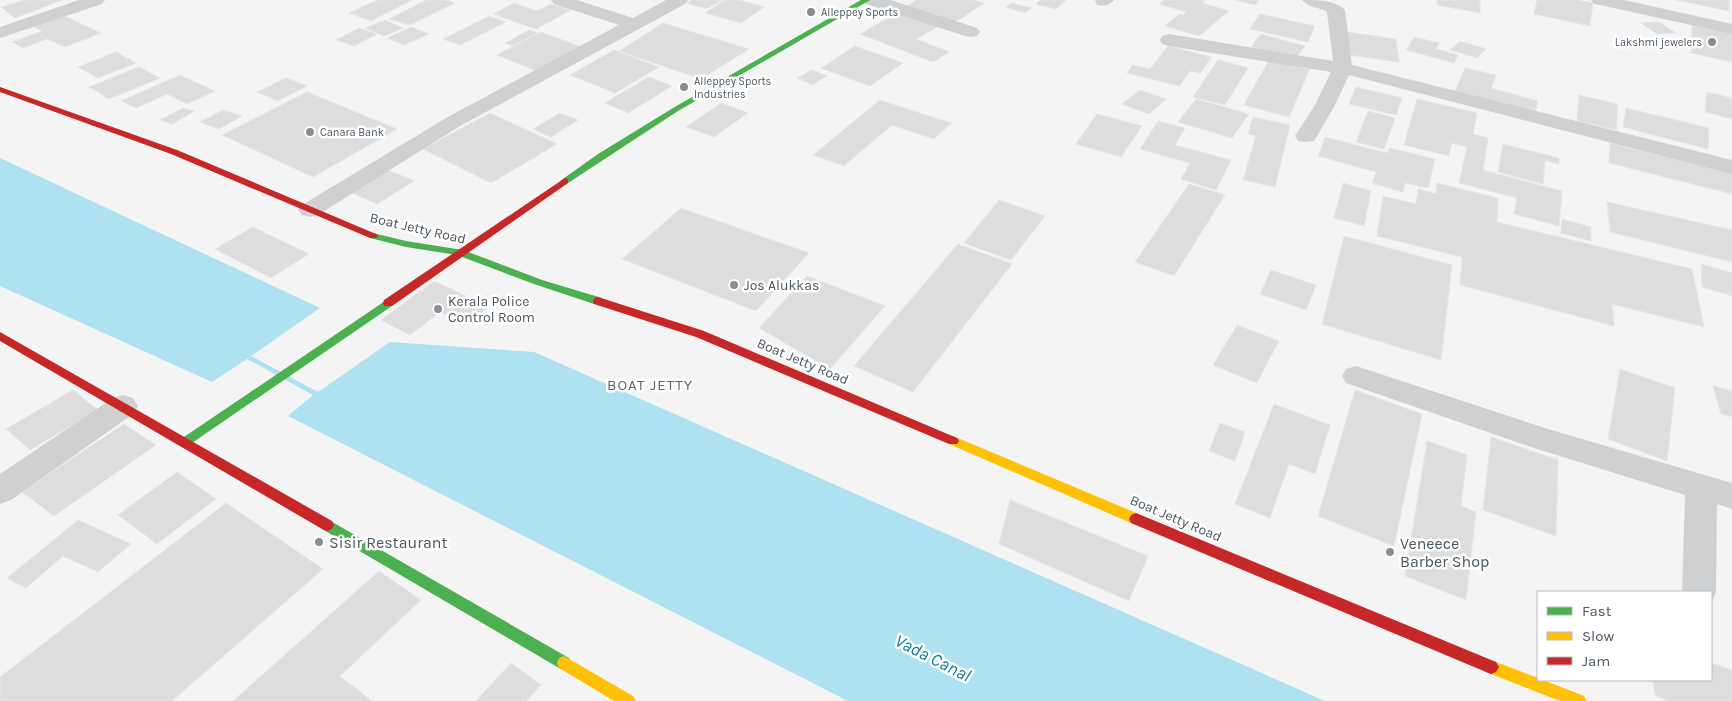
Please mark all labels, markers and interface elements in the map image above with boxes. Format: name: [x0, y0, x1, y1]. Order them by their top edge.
marker: Alleppey Sports: [805, 6, 817, 18]
place label: Alleppey Sports: [821, 6, 899, 19]
place label: Lakshmi jewelers: [1615, 36, 1702, 49]
marker: Lakshmi jewelers: [1706, 36, 1718, 48]
place label: Alleppey Sports Industries: [694, 75, 772, 101]
marker: Alleppey Sports Industries: [678, 81, 690, 93]
marker: Canara Bank: [304, 126, 316, 138]
place label: Canara Bank: [320, 126, 384, 139]
street label: Boat Jetty Road: [368, 209, 468, 248]
place label: Jos Alukkas: [744, 277, 819, 294]
marker: Jos Alukkas: [728, 279, 740, 291]
place label: Kerala Police Control Room: [448, 293, 535, 326]
marker: Kerala Police Control Room: [432, 303, 444, 315]
street label: Boat Jetty Road: [754, 334, 851, 388]
district label: BOAT JETTY: [607, 376, 693, 394]
street label: Boat Jetty Road: [1127, 491, 1224, 545]
place label: Sisir Restaurant: [329, 533, 447, 552]
place label: Veneece Barber Shop: [1400, 534, 1489, 571]
marker: Sisir Restaurant: [313, 536, 325, 548]
marker: Veneece Barber Shop: [1384, 546, 1396, 558]
legend: [1537, 591, 1712, 681]
text: Fast: [1582, 602, 1612, 620]
text: Slow: [1582, 627, 1614, 645]
water label: Vada Canal: [891, 629, 975, 687]
text: Jam: [1582, 652, 1610, 670]

